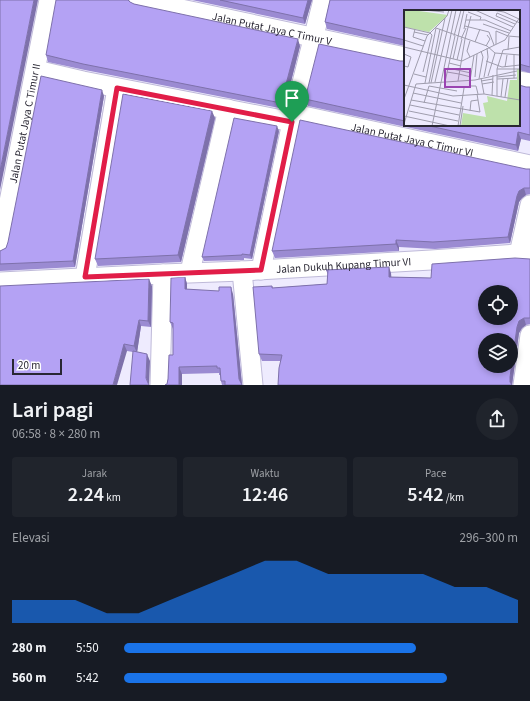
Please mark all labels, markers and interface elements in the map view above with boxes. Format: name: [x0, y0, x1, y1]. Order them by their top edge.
street label: Jalan Putat Jaya C Timur V: [211, 9, 333, 49]
inset map: [404, 10, 520, 126]
street label: Jalan Putat Jaya C Timur II: [6, 62, 44, 185]
pin: [275, 81, 309, 122]
icon: arrive: [281, 87, 303, 109]
street label: Jalan Putat Jaya C Timur VI: [350, 120, 475, 161]
street label: Jalan Dukuh Kupang Timur VI: [276, 254, 412, 277]
map controls: [478, 285, 518, 373]
button: locate: [478, 285, 518, 325]
button: layers: [478, 333, 518, 373]
scale bar: [12, 357, 62, 376]
text: 20 m: [18, 358, 40, 373]
text: Lari pagi: [12, 394, 93, 426]
button: share: [476, 398, 518, 440]
text: 06:58 · 8 × 280 m: [12, 425, 100, 443]
text: Jarak: [82, 466, 107, 481]
text: Waktu: [251, 466, 279, 481]
text: Pace: [425, 466, 446, 481]
text: 2.24: [68, 481, 104, 509]
text: 12:46: [242, 481, 288, 509]
text: 5:42: [407, 481, 443, 509]
text: km: [104, 490, 121, 505]
text: /km: [443, 490, 464, 505]
text: Elevasi: [12, 529, 50, 547]
text: 296–300 m: [460, 529, 518, 547]
text: 280 m: [12, 639, 46, 657]
text: 5:50: [76, 639, 99, 657]
text: 560 m: [12, 669, 46, 687]
text: 5:42: [76, 669, 99, 687]

